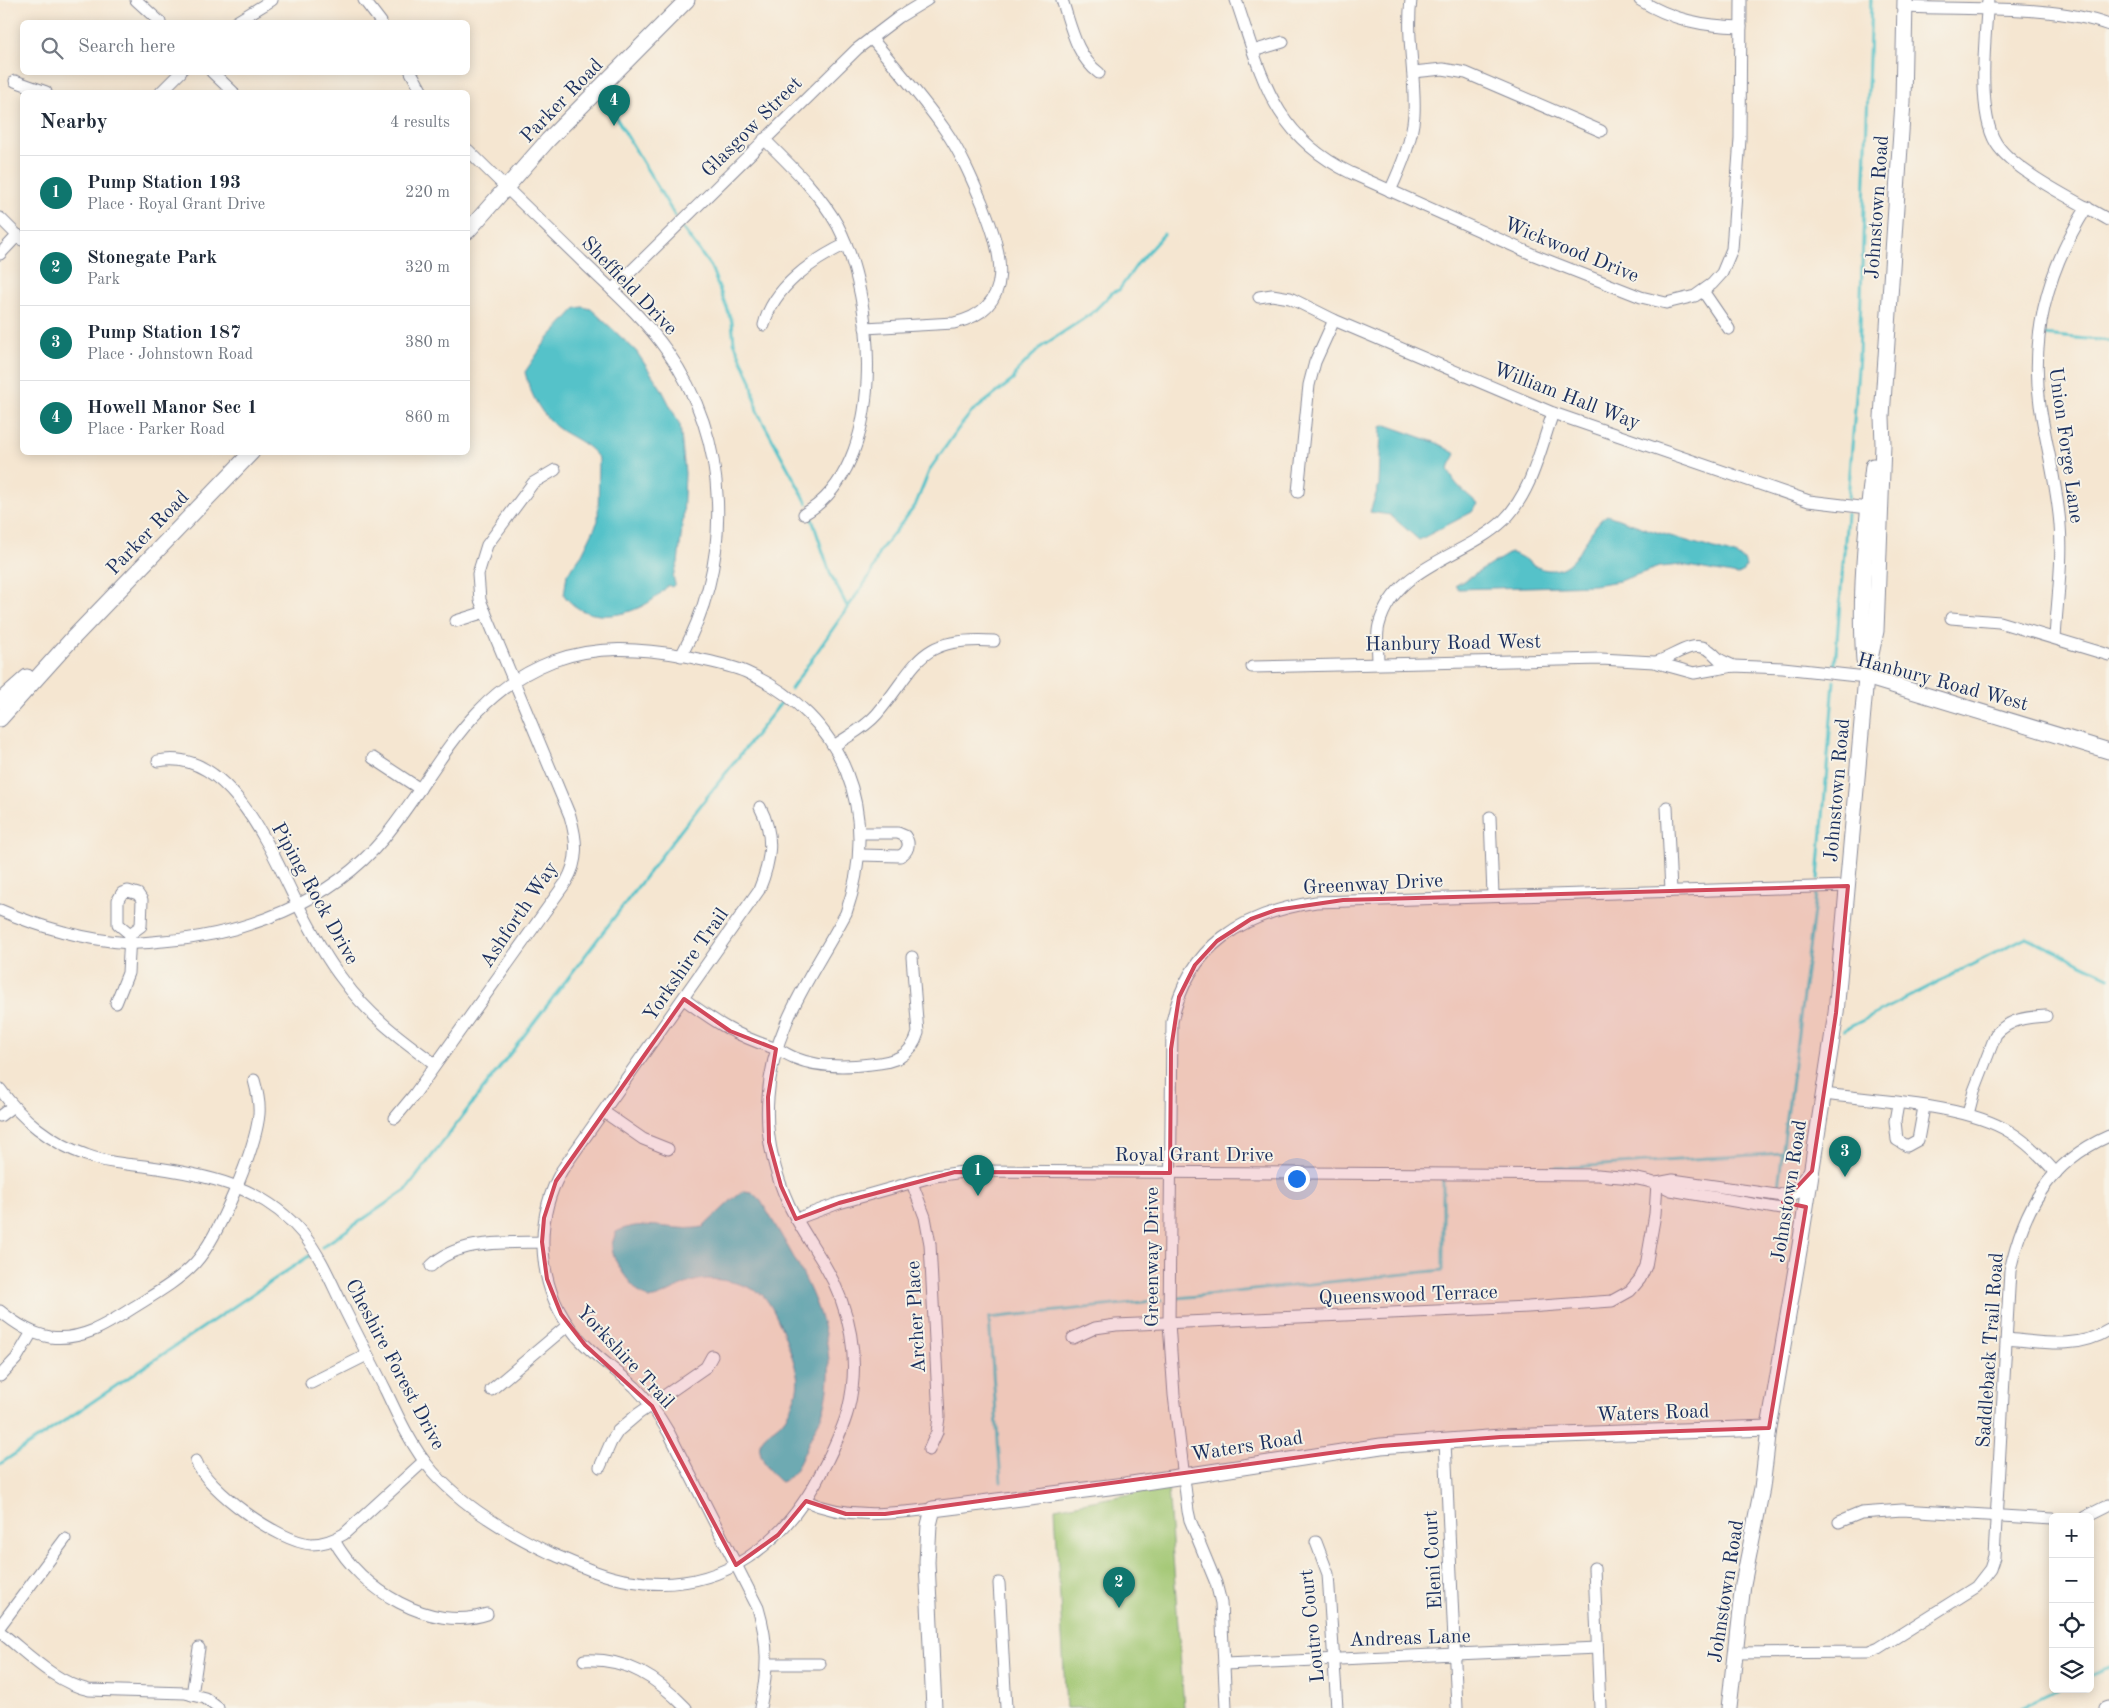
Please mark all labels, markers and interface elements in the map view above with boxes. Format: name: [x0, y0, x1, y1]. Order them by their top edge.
search box: [20, 20, 470, 75]
icon: search: [38, 34, 66, 62]
text: Search here: [78, 38, 175, 57]
street label: Parker Road: [517, 55, 607, 147]
street label: Glasgow Street: [698, 73, 806, 181]
pin: 4: [598, 85, 630, 126]
text: Nearby: [40, 112, 108, 133]
text: 4 results: [390, 115, 450, 131]
street label: Johnstown Road: [1863, 135, 1893, 280]
text: Pump Station 193: [87, 174, 241, 193]
text: 1: [51, 185, 61, 201]
text: 220 m: [405, 185, 450, 201]
text: Place · Royal Grant Drive: [87, 197, 265, 213]
street label: Wickwood Drive: [1501, 215, 1642, 287]
street label: Sheffield Drive: [577, 233, 680, 340]
text: Stonegate Park: [87, 249, 217, 268]
text: 2: [51, 260, 61, 276]
text: 320 m: [405, 260, 450, 276]
text: Park: [87, 272, 120, 288]
text: Pump Station 187: [87, 324, 241, 343]
text: 3: [51, 335, 61, 351]
text: 380 m: [405, 335, 450, 351]
text: Place · Johnstown Road: [87, 347, 253, 363]
street label: William Hall Way: [1490, 360, 1643, 434]
street label: Union Forge Lane: [2044, 366, 2086, 525]
text: Howell Manor Sec 1: [87, 399, 258, 418]
text: 4: [51, 410, 61, 426]
text: 860 m: [405, 410, 450, 426]
text: Place · Parker Road: [87, 422, 225, 438]
street label: Parker Road: [103, 487, 193, 579]
street label: Hanbury Road West: [1365, 632, 1541, 656]
street label: Hanbury Road West: [1855, 650, 2030, 715]
street label: Johnstown Road: [1822, 717, 1854, 863]
street label: Piping Rock Drive: [267, 820, 362, 968]
street label: Ashforth Way: [477, 858, 563, 972]
street label: Greenway Drive: [1302, 871, 1444, 899]
street label: Yorkshire Trail: [640, 905, 733, 1025]
street label: Johnstown Road: [1769, 1119, 1811, 1264]
pin: 3: [1829, 1136, 1861, 1177]
street label: Royal Grant Drive: [1115, 1146, 1274, 1166]
pin: 1: [962, 1155, 994, 1196]
your location: [1284, 1166, 1310, 1192]
street label: Greenway Drive: [1143, 1187, 1163, 1327]
street label: Saddleback Trail Road: [1974, 1252, 2008, 1449]
street label: Archer Place: [904, 1260, 930, 1374]
street label: Cheshire Forest Drive: [341, 1276, 448, 1454]
street label: Queenswood Terrace: [1318, 1283, 1498, 1309]
street label: Yorkshire Trail: [572, 1302, 677, 1413]
street label: Waters Road: [1596, 1402, 1710, 1426]
street label: Waters Road: [1190, 1428, 1305, 1466]
street label: Eleni Court: [1421, 1510, 1447, 1610]
map controls: [2049, 1513, 2094, 1693]
button: +: [2049, 1513, 2094, 1558]
street label: Johnstown Road: [1706, 1519, 1748, 1664]
button: −: [2049, 1558, 2094, 1603]
pin: 2: [1103, 1567, 1135, 1608]
street label: Loutro Court: [1297, 1568, 1329, 1683]
button: locate: [2049, 1603, 2094, 1648]
street label: Andreas Lane: [1349, 1627, 1471, 1651]
button: layers: [2049, 1648, 2094, 1693]

